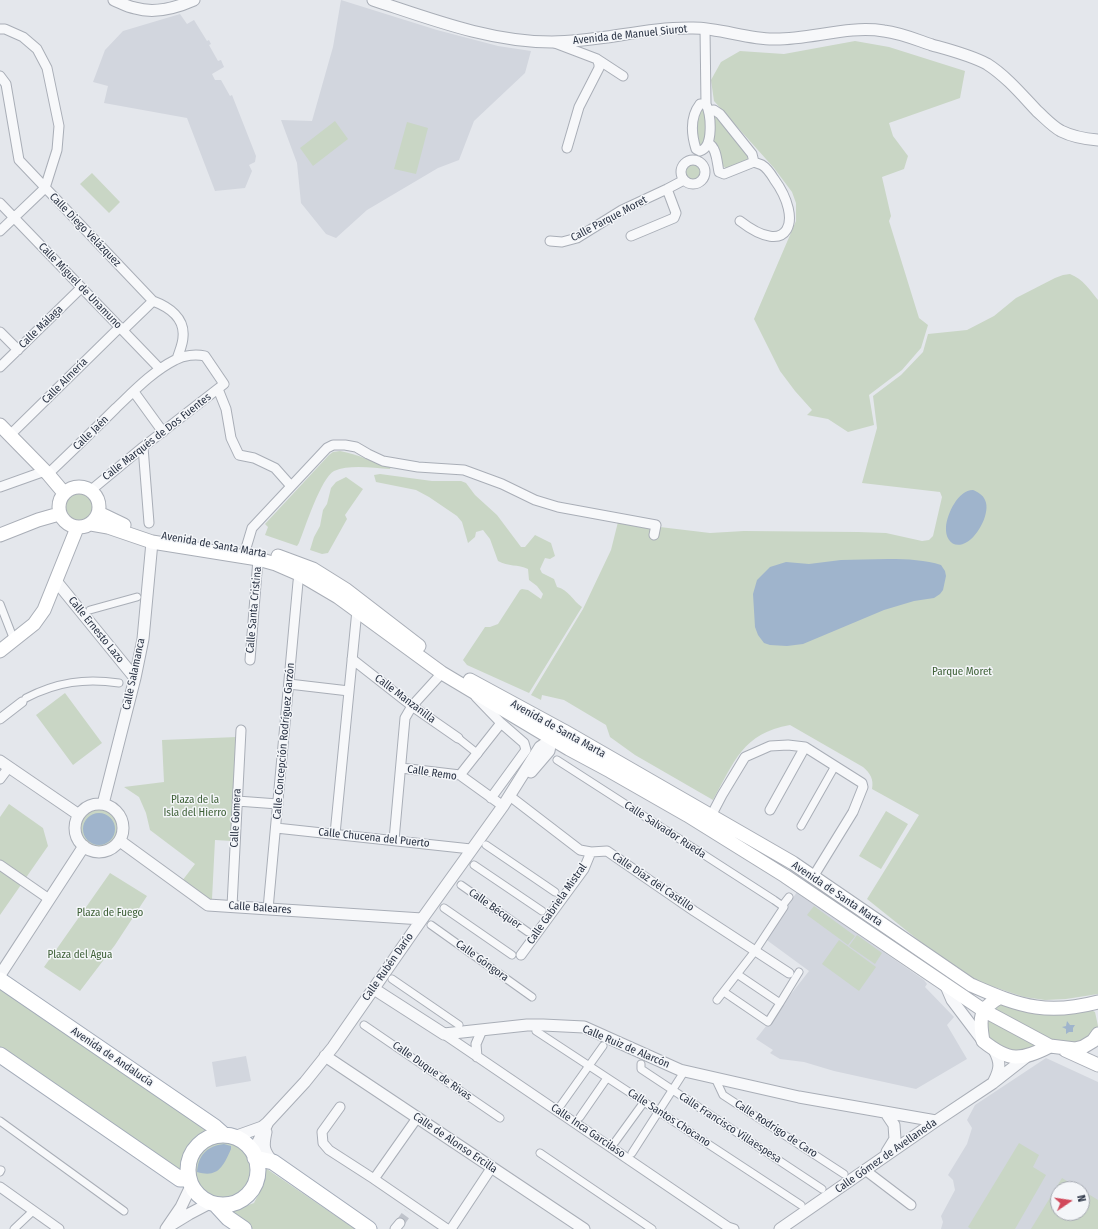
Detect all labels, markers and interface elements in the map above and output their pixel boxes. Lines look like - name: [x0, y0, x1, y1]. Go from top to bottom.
- street label: Avenida de Manuel Siurot: [572, 22, 688, 48]
- street label: Calle Diego Velázquez: [47, 190, 123, 270]
- street label: Calle Parque Moret: [569, 193, 649, 245]
- street label: Calle Miguel de Unamuno: [36, 240, 124, 332]
- street label: Calle Málaga: [16, 303, 66, 351]
- street label: Calle Almería: [39, 355, 91, 407]
- street label: Calle Marqués de Dos Fuentes: [100, 391, 214, 483]
- street label: Calle Jaén: [71, 413, 111, 453]
- street label: Avenida de Santa Marta: [160, 529, 268, 561]
- street label: Calle Santa Cristina: [244, 566, 264, 654]
- street label: Calle Ernesto Lazo: [65, 594, 127, 666]
- street label: Calle Salamanca: [120, 637, 148, 711]
- street label: Calle Concepción Rodríguez Garzón: [271, 662, 297, 820]
- park label: Parque Moret: [932, 665, 992, 679]
- street label: Calle Manzanilla: [372, 672, 438, 726]
- street label: Avenida de Santa Marta: [508, 697, 608, 761]
- street label: Calle Remo: [406, 763, 458, 783]
- street label: Calle Gomera: [228, 788, 244, 848]
- park label: Plaza de la Isla del Hierro: [163, 793, 227, 819]
- street label: Calle Salvador Rueda: [622, 799, 708, 861]
- street label: Calle Chucena del Puerto: [318, 826, 430, 850]
- street label: Calle Díaz del Castillo: [609, 850, 697, 914]
- street label: Avenida de Santa Marta: [789, 859, 885, 929]
- street label: Calle Gabriela Mistral: [524, 861, 590, 947]
- street label: Calle Bécquer: [466, 886, 524, 932]
- street label: Calle Baleares: [228, 899, 292, 917]
- park label: Plaza de Fuego: [77, 906, 143, 920]
- street label: Calle Rubén Darío: [360, 930, 416, 1004]
- street label: Calle Góngora: [453, 937, 511, 985]
- park label: Plaza del Agua: [48, 948, 112, 962]
- street label: Calle Ruiz de Alarcón: [580, 1023, 672, 1071]
- street label: Avenida de Andalucía: [68, 1024, 156, 1090]
- street label: Calle Duque de Rivas: [390, 1039, 474, 1103]
- street label: Calle Santos Chocano: [625, 1086, 713, 1150]
- street label: Calle Francisco Villaespesa: [676, 1090, 784, 1166]
- street label: Calle Rodrigo de Caro: [732, 1097, 820, 1161]
- street label: Calle Inca Garcilaso: [548, 1101, 628, 1161]
- street label: Calle de Alonso Ercilla: [410, 1110, 500, 1176]
- street label: Calle Gómez de Avellaneda: [833, 1116, 939, 1196]
- north arrow: [1050, 1181, 1090, 1221]
- text: N: [1074, 1194, 1088, 1203]

